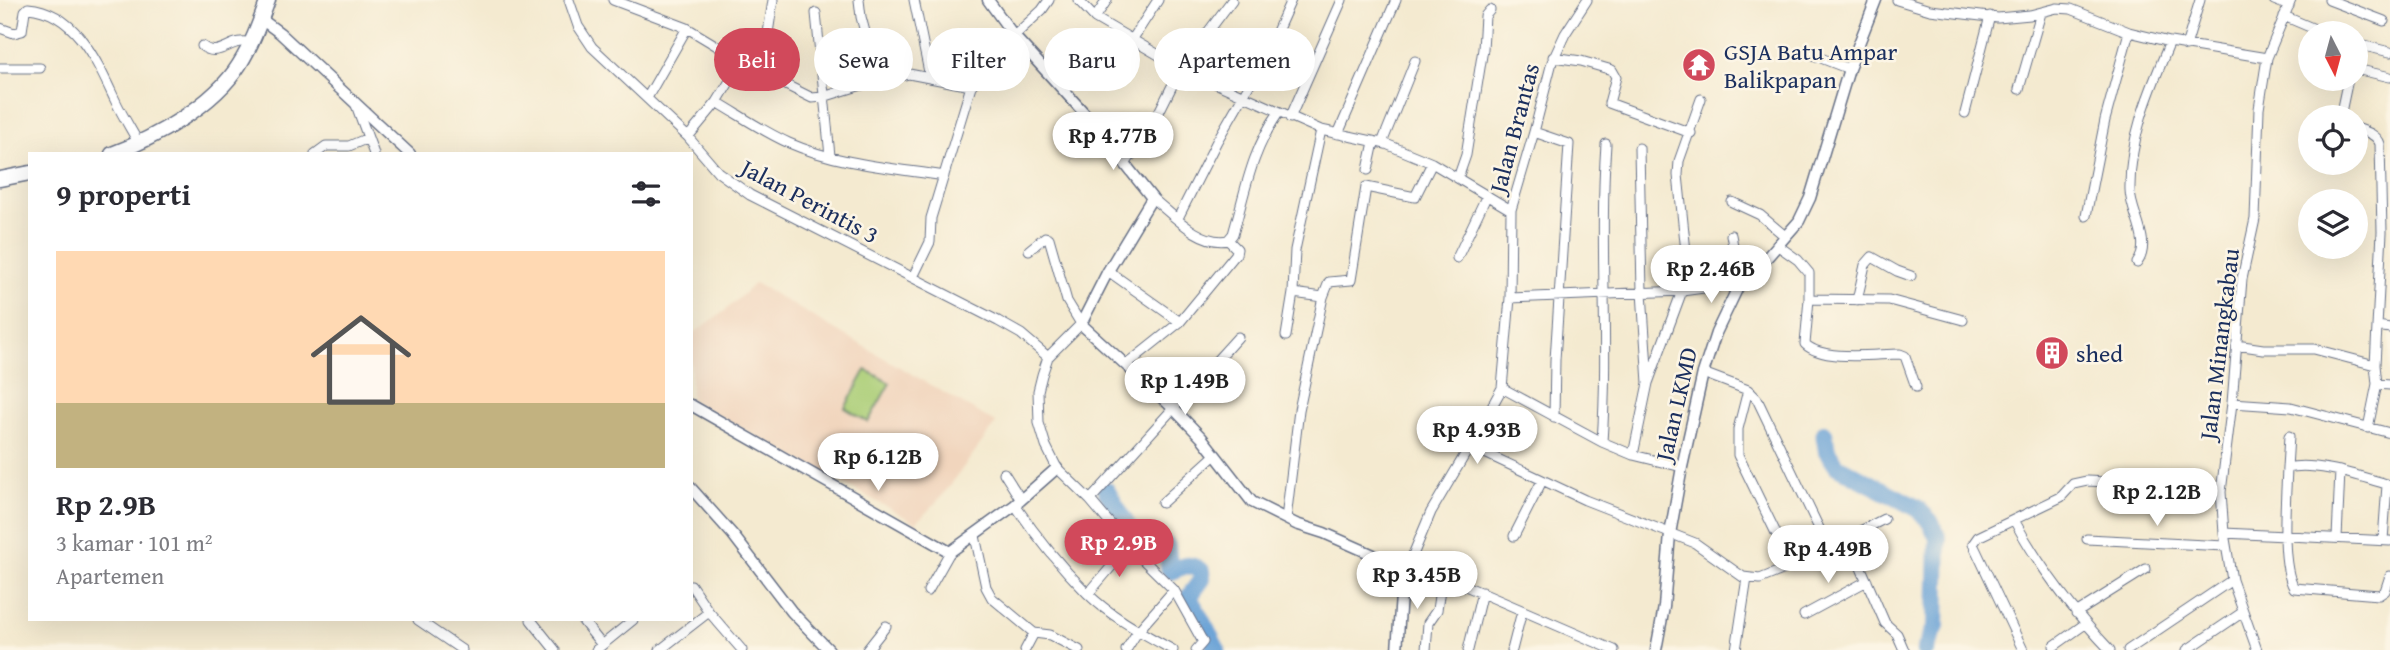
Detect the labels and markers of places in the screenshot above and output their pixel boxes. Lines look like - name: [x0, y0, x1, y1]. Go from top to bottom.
- place label: GSJA Batu Ampar Balikpapan: [1724, 34, 1897, 97]
- temple icon: GSJA Batu Ampar Balikpapan: [1680, 46, 1718, 84]
- pin: Rp 4.77B: [1041, 113, 1185, 172]
- pin: Rp 2.46B: [1639, 246, 1783, 305]
- building icon: shed: [2033, 334, 2071, 372]
- place label: shed: [2076, 336, 2123, 371]
- pin: Rp 1.49B: [1113, 358, 1257, 417]
- pin: Rp 4.93B: [1405, 406, 1549, 466]
- pin: Rp 6.12B: [806, 434, 950, 493]
- pin: Rp 2.12B: [2085, 468, 2229, 528]
- pin: Rp 2.9B: [1054, 520, 1184, 579]
- pin: Rp 4.49B: [1756, 526, 1900, 585]
- pin: Rp 3.45B: [1345, 552, 1489, 611]

